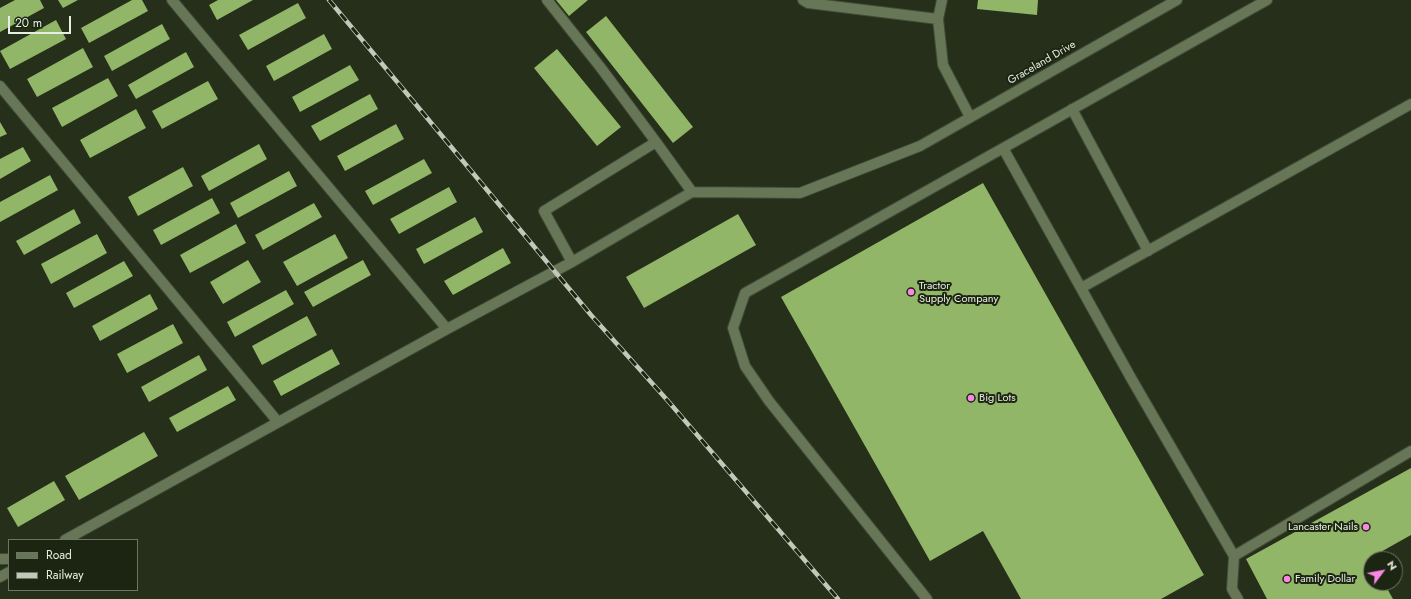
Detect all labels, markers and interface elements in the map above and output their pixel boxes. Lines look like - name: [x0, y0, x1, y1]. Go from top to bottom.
- scale bar: [10, 8, 73, 34]
- text: 20 m: [15, 14, 42, 32]
- street label: Graceland Drive: [1006, 38, 1078, 88]
- place label: Tractor Supply Company: [919, 279, 998, 305]
- marker: Tractor Supply Company: [906, 287, 916, 297]
- place label: Big Lots: [979, 391, 1016, 405]
- marker: Big Lots: [966, 393, 976, 403]
- place label: Lancaster Nails: [1288, 520, 1358, 534]
- marker: Lancaster Nails: [1361, 522, 1371, 532]
- legend: [8, 539, 138, 591]
- text: Road: [46, 546, 72, 564]
- north arrow: [1363, 551, 1403, 591]
- text: N: [1383, 557, 1401, 573]
- text: Railway: [46, 566, 84, 584]
- place label: Family Dollar: [1295, 572, 1355, 586]
- marker: Family Dollar: [1282, 574, 1292, 584]

